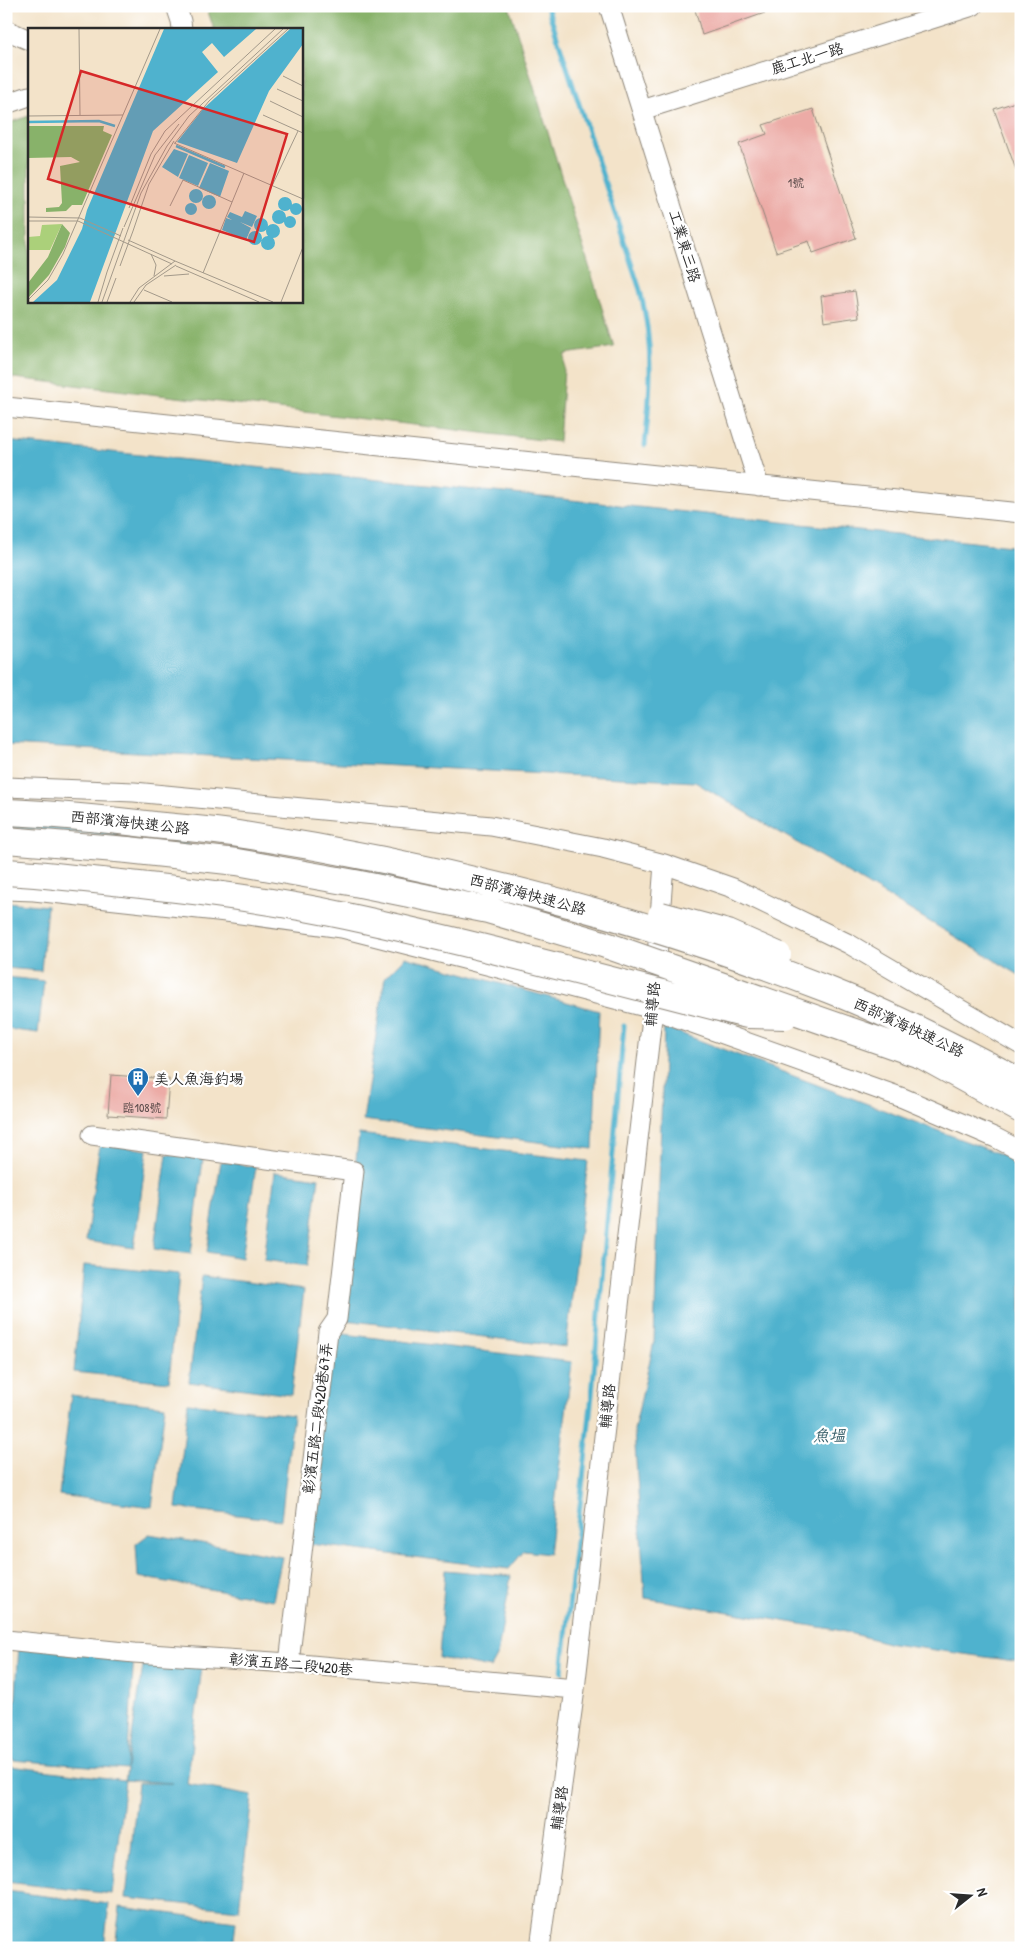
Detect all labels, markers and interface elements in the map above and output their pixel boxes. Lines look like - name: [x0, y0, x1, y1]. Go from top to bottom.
- inset map: [28, 28, 302, 302]
- street label: 鹿工北一路: [768, 37, 846, 79]
- house number: 1號: [788, 174, 804, 191]
- street label: 工業東三路: [664, 207, 706, 285]
- street label: 西部濱海快速公路: [69, 805, 191, 839]
- street label: 西部濱海快速公路: [467, 868, 589, 920]
- street label: 輔導路: [640, 981, 664, 1027]
- street label: 西部濱海快速公路: [850, 992, 968, 1062]
- building icon: 美人魚海釣場: [126, 1066, 150, 1097]
- place label: 美人魚海釣場: [154, 1068, 244, 1089]
- house number: 臨108號: [123, 1099, 161, 1116]
- street label: 彰濱五路二段420巷67弄: [297, 1341, 337, 1495]
- street label: 輔導路: [594, 1383, 620, 1429]
- water label: 魚塭: [813, 1424, 846, 1446]
- street label: 彰濱五路二段420巷: [228, 1648, 354, 1680]
- street label: 輔導路: [545, 1784, 573, 1832]
- north arrow: [944, 1872, 994, 1922]
- text: N: [973, 1886, 993, 1899]

